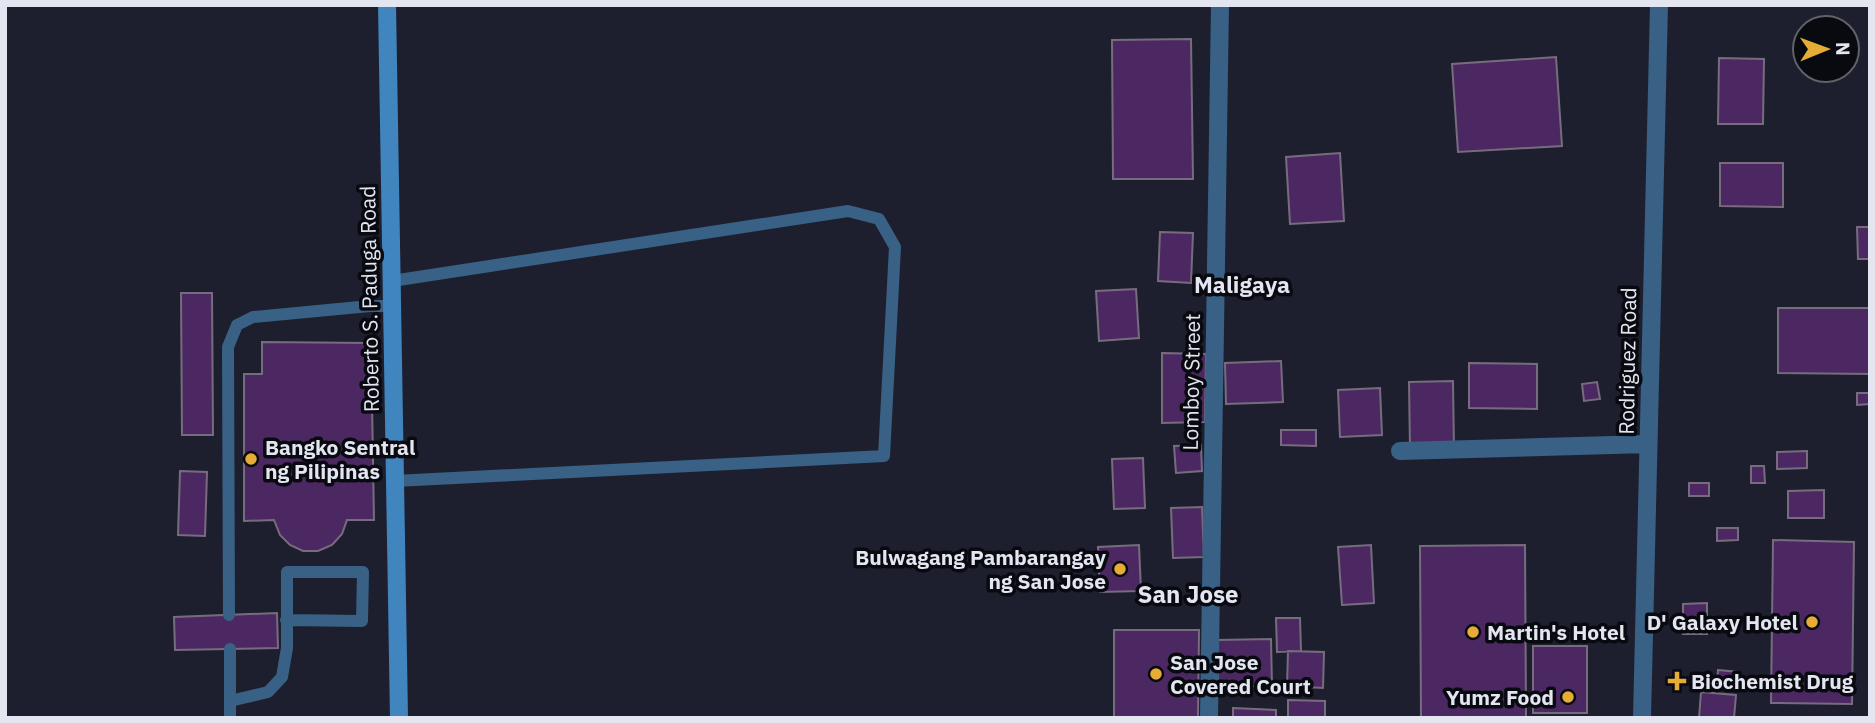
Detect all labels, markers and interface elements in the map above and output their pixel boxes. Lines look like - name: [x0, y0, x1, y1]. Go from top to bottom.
- north arrow: [1791, 14, 1861, 84]
- text: N: [1831, 42, 1855, 56]
- street label: Roberto S. Paduga Road: [353, 185, 385, 413]
- district label: Maligaya: [1194, 269, 1290, 299]
- street label: Rodriguez Road: [1612, 287, 1642, 435]
- street label: Lomboy Street: [1176, 313, 1206, 451]
- place label: Bangko Sentral ng Pilipinas: [265, 433, 415, 485]
- marker: Bangko Sentral ng Pilipinas: [243, 451, 259, 467]
- place label: Bulwagang Pambarangay ng San Jose: [855, 543, 1107, 595]
- marker: Bulwagang Pambarangay ng San Jose: [1112, 561, 1128, 577]
- district label: San Jose: [1137, 578, 1239, 610]
- place label: D' Galaxy Hotel: [1647, 608, 1798, 636]
- marker: D' Galaxy Hotel: [1804, 614, 1820, 630]
- place label: Martin's Hotel: [1487, 618, 1625, 646]
- marker: Martin's Hotel: [1465, 624, 1481, 640]
- place label: San Jose Covered Court: [1170, 648, 1311, 700]
- marker: San Jose Covered Court: [1148, 666, 1164, 682]
- place label: Biochemist Drug: [1691, 667, 1854, 695]
- marker: Biochemist Drug: [1669, 673, 1685, 689]
- place label: Yumz Food: [1446, 683, 1554, 711]
- marker: Yumz Food: [1560, 689, 1576, 705]

